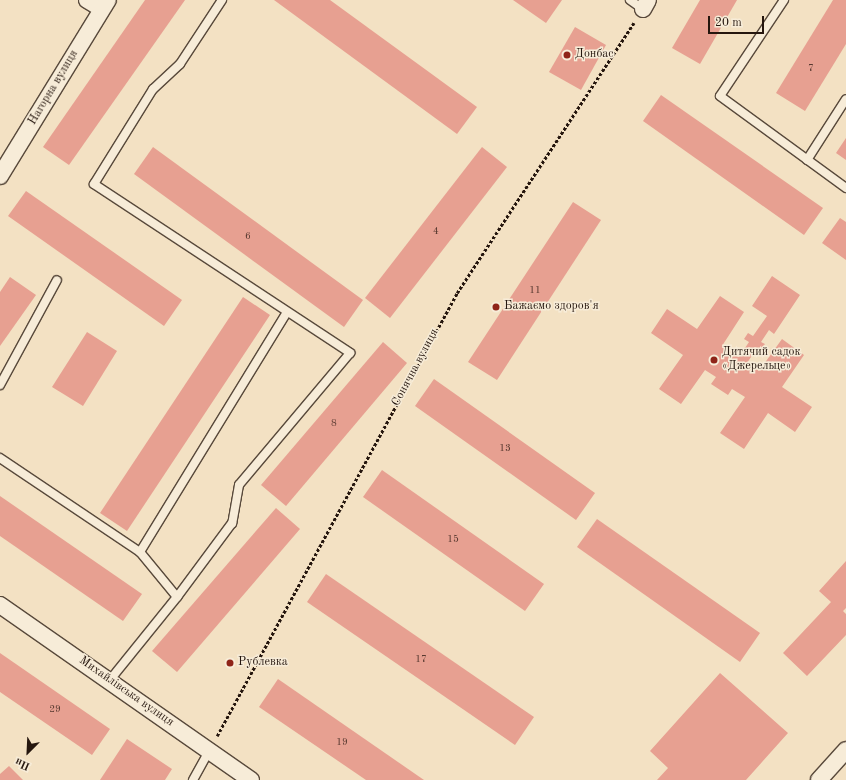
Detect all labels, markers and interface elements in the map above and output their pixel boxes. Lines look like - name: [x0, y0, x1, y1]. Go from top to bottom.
- scale bar: [710, 8, 766, 34]
- text: 20 m: [715, 17, 742, 29]
- street label: Нагорна вулиця: [26, 48, 82, 128]
- place label: Донбас: [575, 48, 614, 62]
- marker: Донбас: [562, 50, 572, 60]
- house number: 7: [808, 63, 814, 75]
- house number: 4: [433, 226, 439, 238]
- house number: 6: [245, 231, 251, 243]
- house number: 11: [529, 285, 541, 297]
- place label: Бажаємо здоров'я: [504, 300, 599, 314]
- marker: Бажаємо здоров'я: [491, 302, 501, 312]
- street label: Сонячна вулиця: [390, 327, 442, 409]
- place label: Дитячий садок «Джерельце»: [722, 346, 801, 374]
- marker: Дитячий садок «Джерельце»: [709, 355, 719, 365]
- house number: 8: [331, 418, 337, 430]
- house number: 13: [499, 443, 511, 455]
- house number: 15: [447, 534, 459, 546]
- street label: Михайлівська вулиця: [76, 654, 176, 730]
- house number: 17: [415, 654, 427, 666]
- place label: Рублевка: [238, 656, 288, 670]
- marker: Рублевка: [225, 658, 235, 668]
- house number: 29: [49, 704, 61, 716]
- north arrow: [8, 732, 48, 772]
- house number: 19: [336, 737, 348, 749]
- text: Пн: [14, 755, 32, 772]

